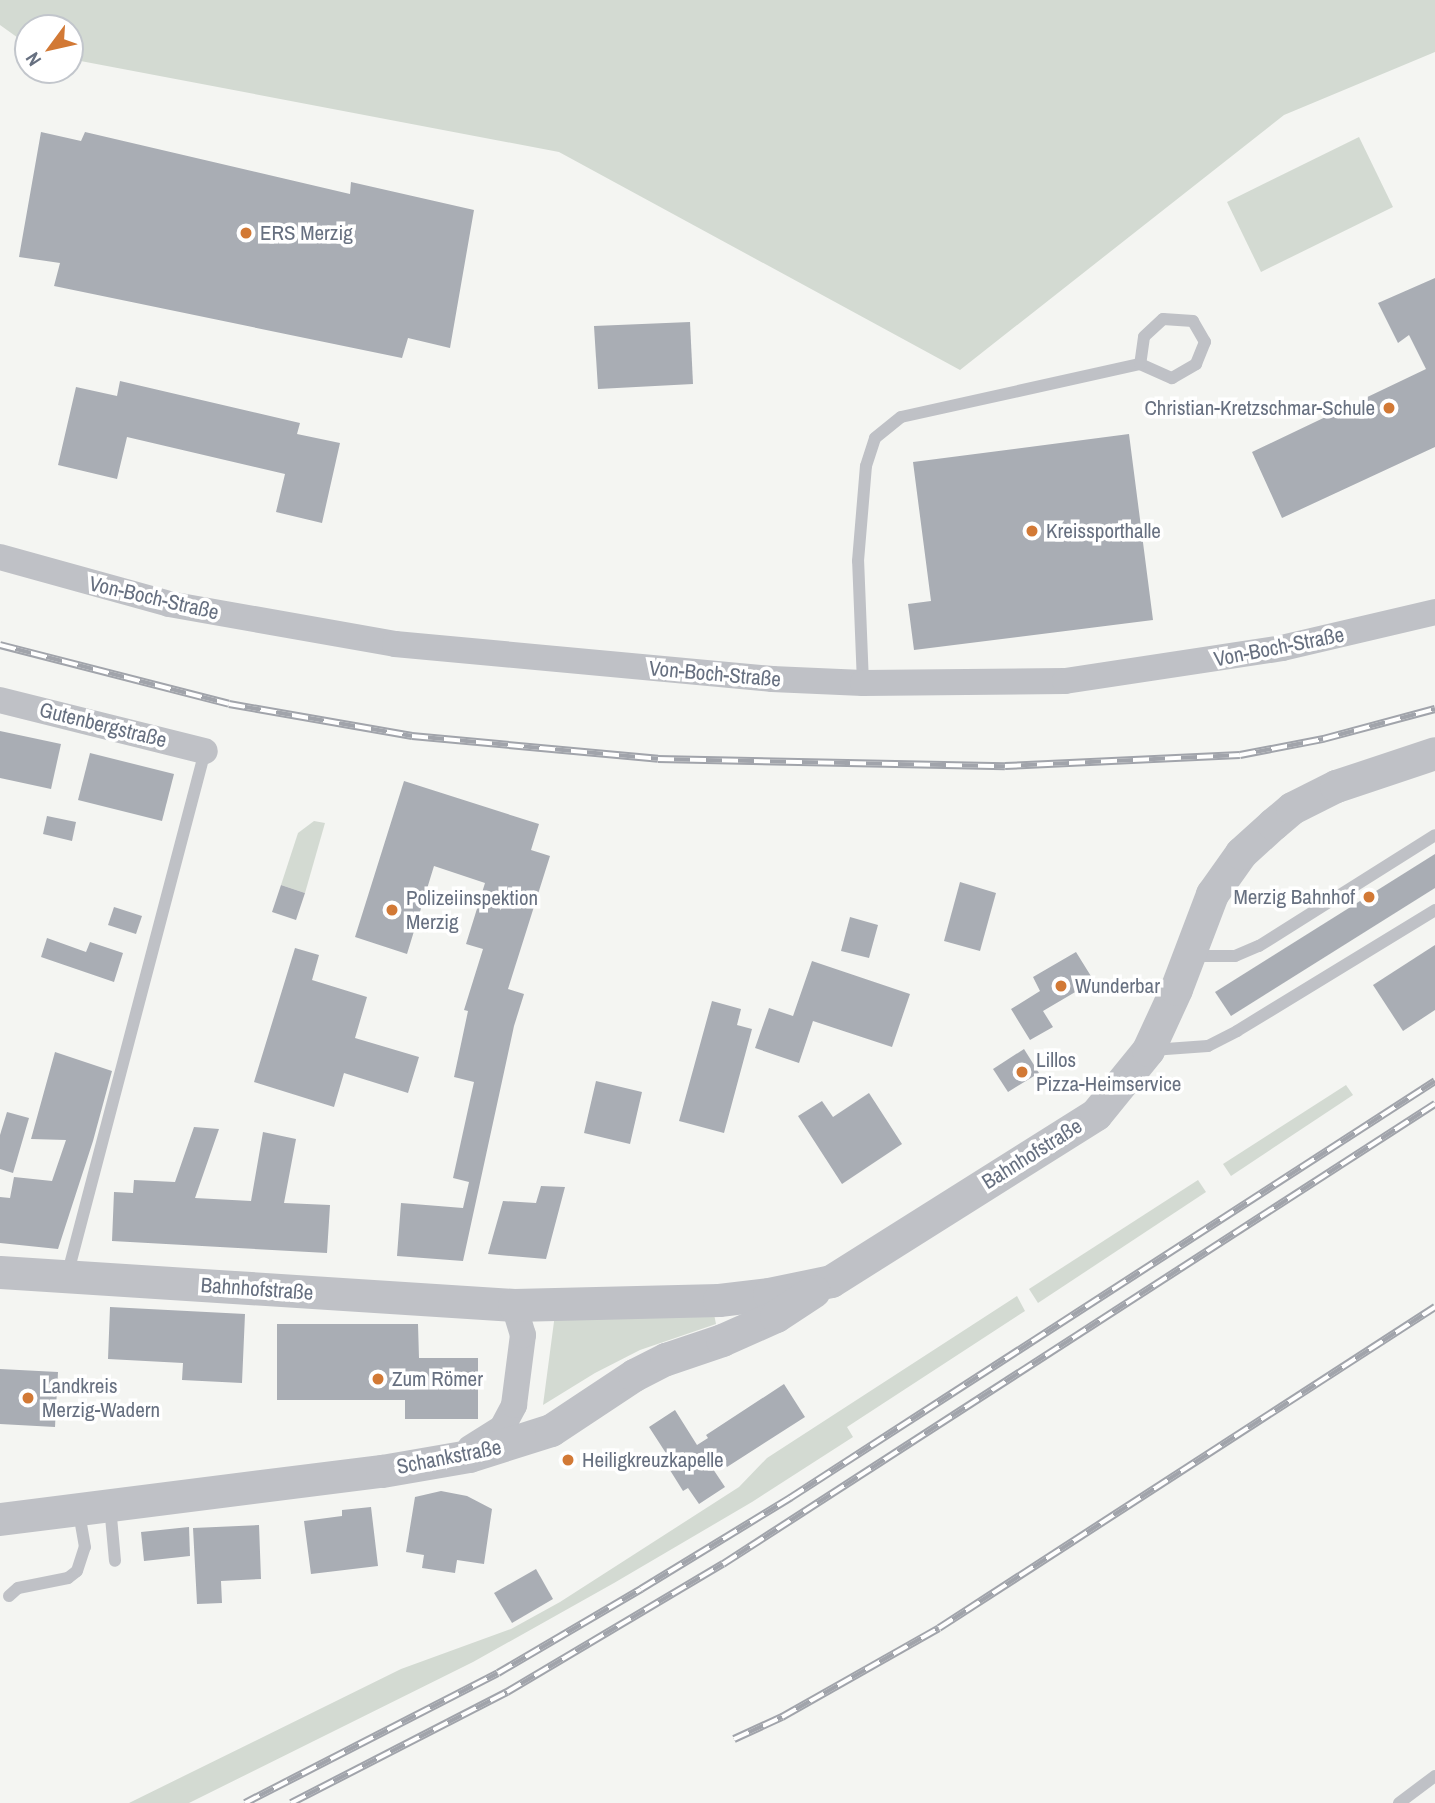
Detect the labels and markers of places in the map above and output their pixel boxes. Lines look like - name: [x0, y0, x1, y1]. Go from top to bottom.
- place label: ERS Merzig: [260, 220, 353, 246]
- marker: ERS Merzig: [238, 225, 254, 241]
- place label: Christian-Kretzschmar-Schule: [1144, 395, 1375, 421]
- marker: Christian-Kretzschmar-Schule: [1381, 400, 1397, 416]
- place label: Kreissporthalle: [1046, 518, 1161, 544]
- marker: Kreissporthalle: [1024, 523, 1040, 539]
- place label: Merzig Bahnhof: [1233, 884, 1355, 910]
- place label: Polizeiinspektion Merzig: [406, 885, 538, 935]
- marker: Merzig Bahnhof: [1361, 889, 1377, 905]
- marker: Polizeiinspektion Merzig: [384, 902, 400, 918]
- place label: Wunderbar: [1075, 973, 1160, 999]
- marker: Wunderbar: [1053, 978, 1069, 994]
- place label: Lillos Pizza-Heimservice: [1036, 1047, 1181, 1097]
- marker: Lillos Pizza-Heimservice: [1014, 1064, 1030, 1080]
- place label: Zum Römer: [392, 1366, 483, 1392]
- marker: Zum Römer: [370, 1371, 386, 1387]
- place label: Landkreis Merzig-Wadern: [42, 1373, 160, 1423]
- marker: Landkreis Merzig-Wadern: [20, 1390, 36, 1406]
- place label: Heiligkreuzkapelle: [582, 1447, 724, 1473]
- marker: Heiligkreuzkapelle: [560, 1452, 576, 1468]

